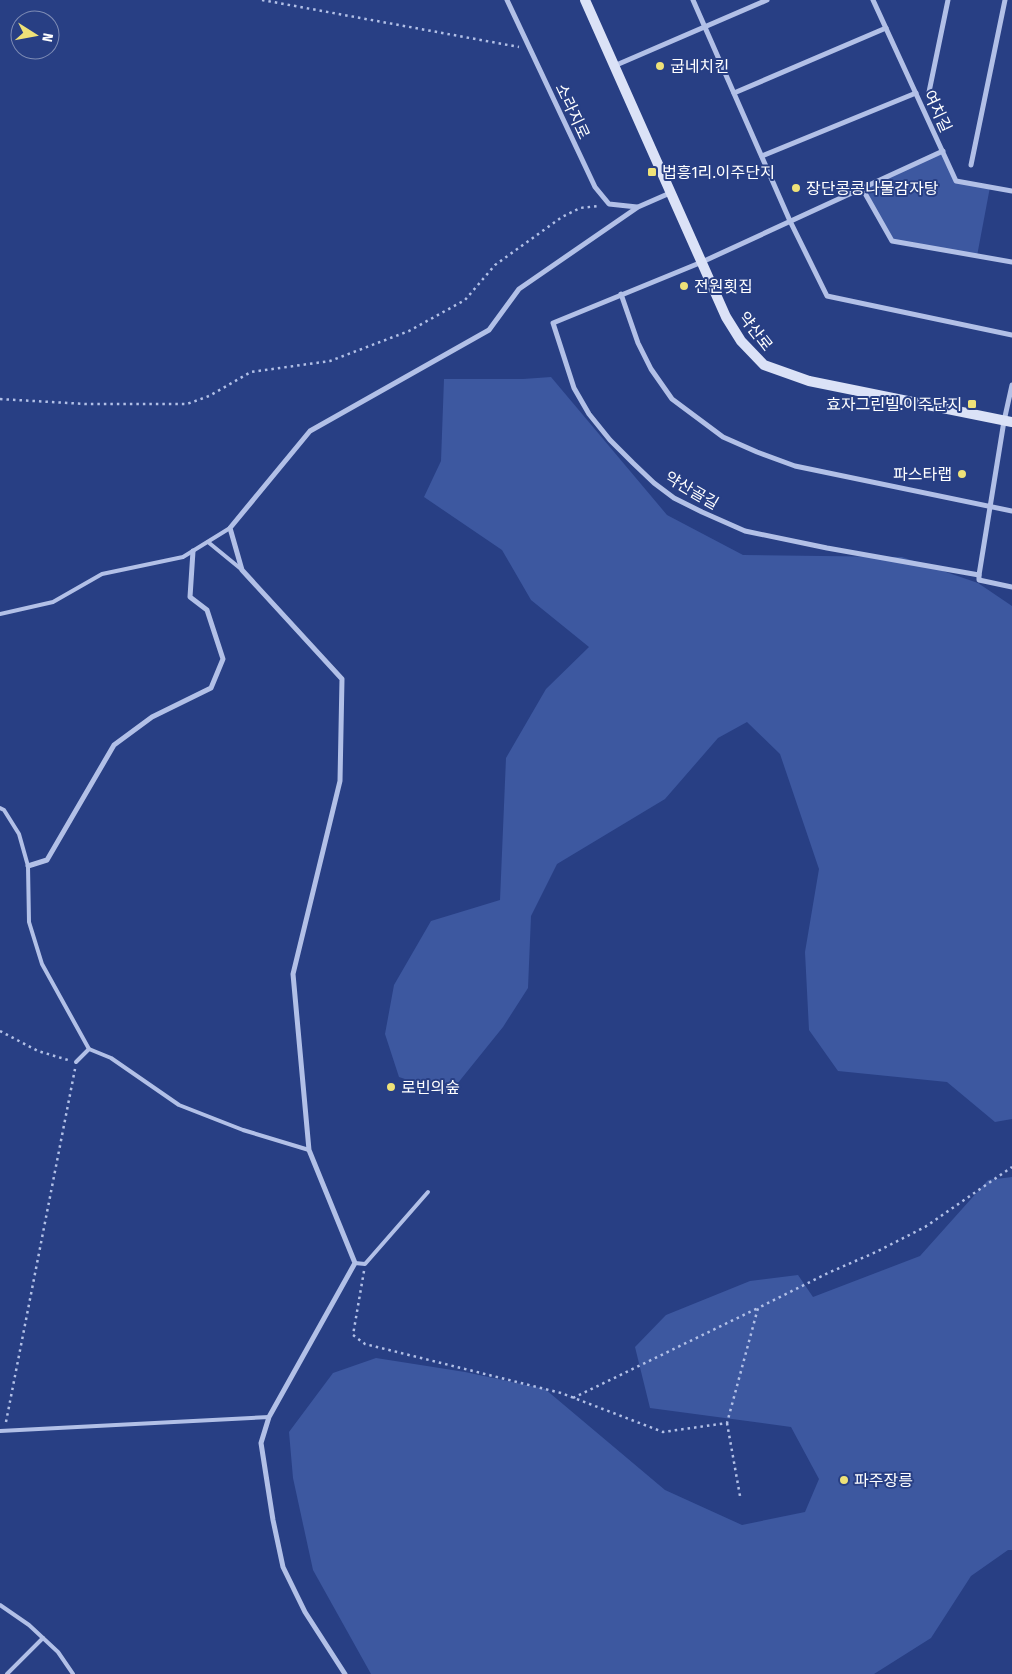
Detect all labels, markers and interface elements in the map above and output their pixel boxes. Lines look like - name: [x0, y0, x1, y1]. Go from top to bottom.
- north arrow: [10, 10, 60, 60]
- text: N: [38, 32, 56, 43]
- place label: 굽네치킨: [670, 57, 729, 76]
- marker: 굽네치킨: [654, 60, 666, 72]
- street label: 소라지로: [551, 81, 594, 142]
- street label: 여치길: [920, 87, 955, 135]
- place label: 법흥1리.이주단지: [662, 163, 775, 182]
- marker: 법흥1리.이주단지: [646, 166, 658, 178]
- place label: 장단콩콩나물감자탕: [806, 179, 939, 198]
- marker: 장단콩콩나물감자탕: [790, 182, 802, 194]
- place label: 전원횟집: [694, 277, 753, 296]
- marker: 전원횟집: [678, 280, 690, 292]
- street label: 약산로: [735, 308, 777, 355]
- place label: 효자그린빌.이주단지: [826, 395, 962, 414]
- marker: 효자그린빌.이주단지: [966, 398, 978, 410]
- place label: 파스타랩: [893, 465, 952, 484]
- street label: 약산골길: [661, 467, 722, 513]
- marker: 파스타랩: [956, 468, 968, 480]
- place label: 로빈의숲: [401, 1078, 460, 1097]
- marker: 로빈의숲: [385, 1081, 397, 1093]
- place label: 파주장릉: [854, 1471, 913, 1490]
- marker: 파주장릉: [838, 1474, 850, 1486]

